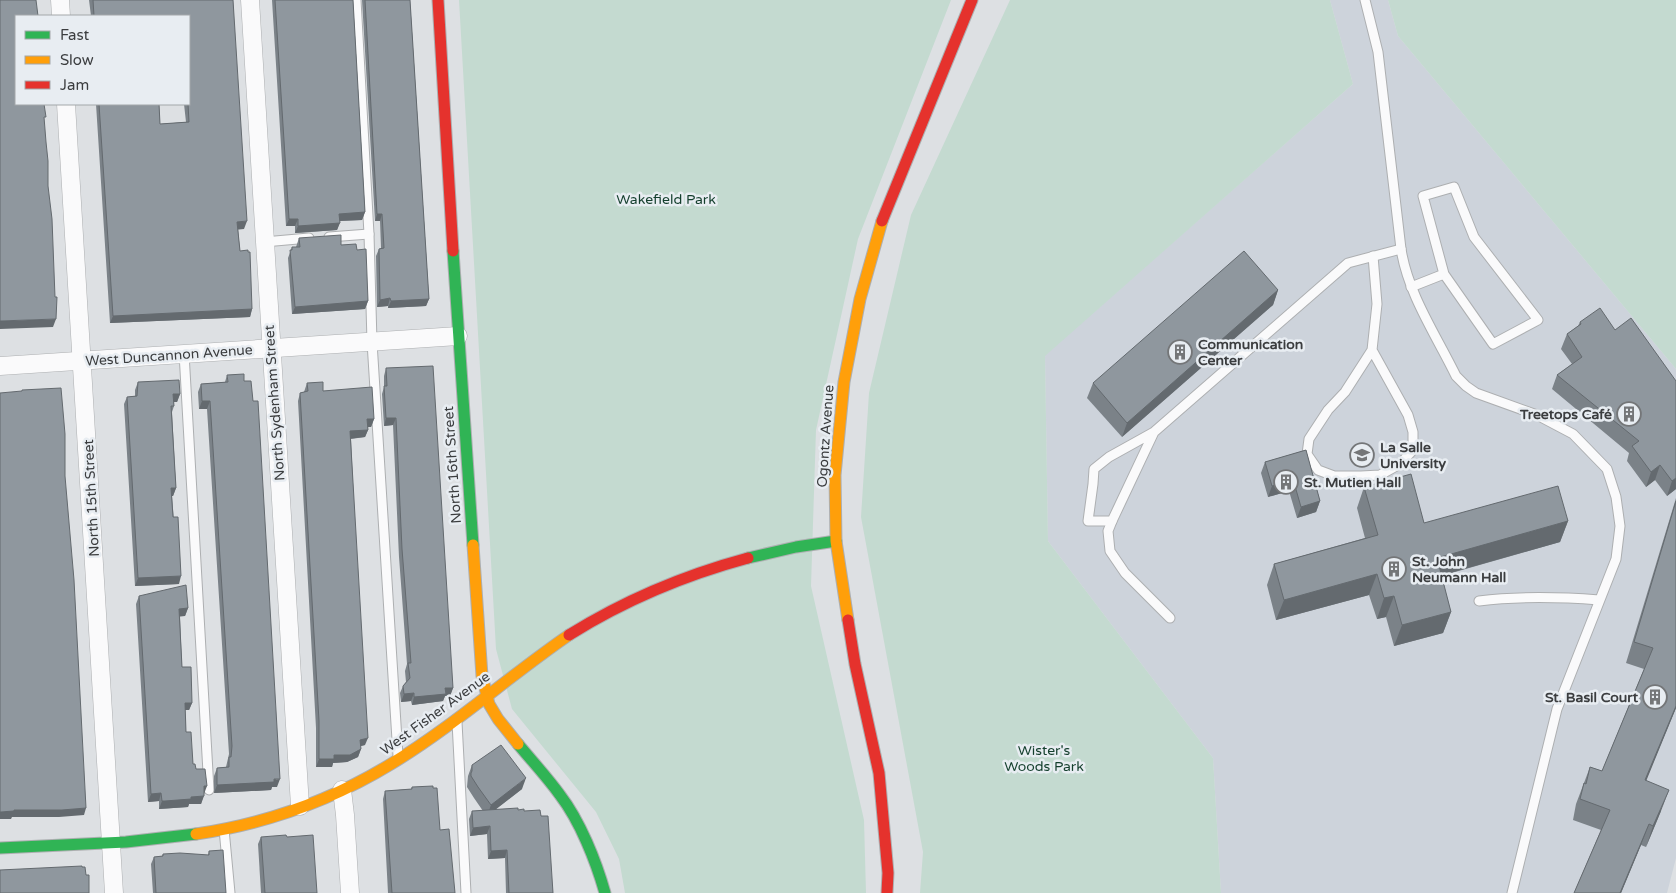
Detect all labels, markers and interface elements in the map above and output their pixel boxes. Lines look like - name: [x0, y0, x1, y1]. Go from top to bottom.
- legend: [15, 15, 190, 105]
- text: Fast: [60, 26, 90, 44]
- text: Slow: [60, 51, 94, 69]
- text: Jam: [60, 76, 89, 94]
- park label: Wakefield Park: [616, 191, 716, 208]
- street label: North Sydenham Street: [261, 324, 288, 481]
- place label: Communication Center: [1198, 336, 1303, 369]
- building icon: Communication Center: [1167, 339, 1193, 365]
- street label: West Duncannon Avenue: [85, 341, 253, 370]
- street label: Ogontz Avenue: [813, 384, 838, 488]
- building icon: Treetops Café: [1616, 401, 1642, 427]
- street label: North 16th Street: [440, 405, 465, 524]
- place label: Treetops Café: [1519, 406, 1612, 423]
- street label: North 15th Street: [80, 438, 103, 557]
- place label: La Salle University: [1380, 439, 1446, 472]
- school or university icon: La Salle University: [1349, 442, 1375, 468]
- building icon: St. Mutien Hall: [1273, 469, 1299, 495]
- place label: St. Mutien Hall: [1304, 474, 1401, 491]
- place label: St. John Neumann Hall: [1412, 553, 1506, 586]
- building icon: St. John Neumann Hall: [1381, 556, 1407, 582]
- street label: West Fisher Avenue: [377, 668, 493, 759]
- building icon: St. Basil Court: [1642, 684, 1668, 710]
- place label: St. Basil Court: [1545, 689, 1639, 706]
- park label: Wister's Woods Park: [1004, 742, 1084, 775]

